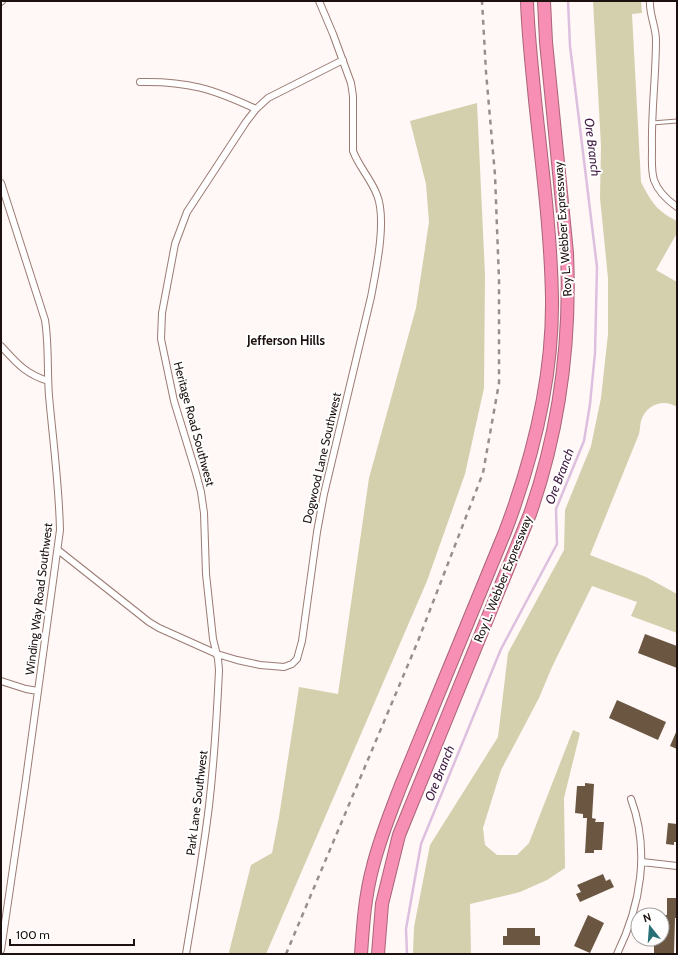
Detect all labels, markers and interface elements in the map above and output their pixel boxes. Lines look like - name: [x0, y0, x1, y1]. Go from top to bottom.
- water label: Ore Branch: [581, 117, 605, 177]
- street label: Roy L. Webber Expressway: [550, 161, 575, 297]
- district label: Jefferson Hills: [246, 332, 325, 348]
- street label: Heritage Road Southwest: [171, 360, 218, 488]
- street label: Dogwood Lane Southwest: [299, 391, 344, 525]
- water label: Ore Branch: [541, 446, 577, 506]
- street label: Roy L. Webber Expressway: [470, 513, 535, 644]
- street label: Winding Way Road Southwest: [22, 522, 55, 676]
- water label: Ore Branch: [421, 743, 457, 803]
- street label: Park Lane Southwest: [183, 750, 210, 856]
- north arrow: [630, 907, 670, 947]
- text: N: [641, 910, 653, 925]
- scale bar: [10, 921, 134, 947]
- text: 100 m: [16, 927, 50, 942]

